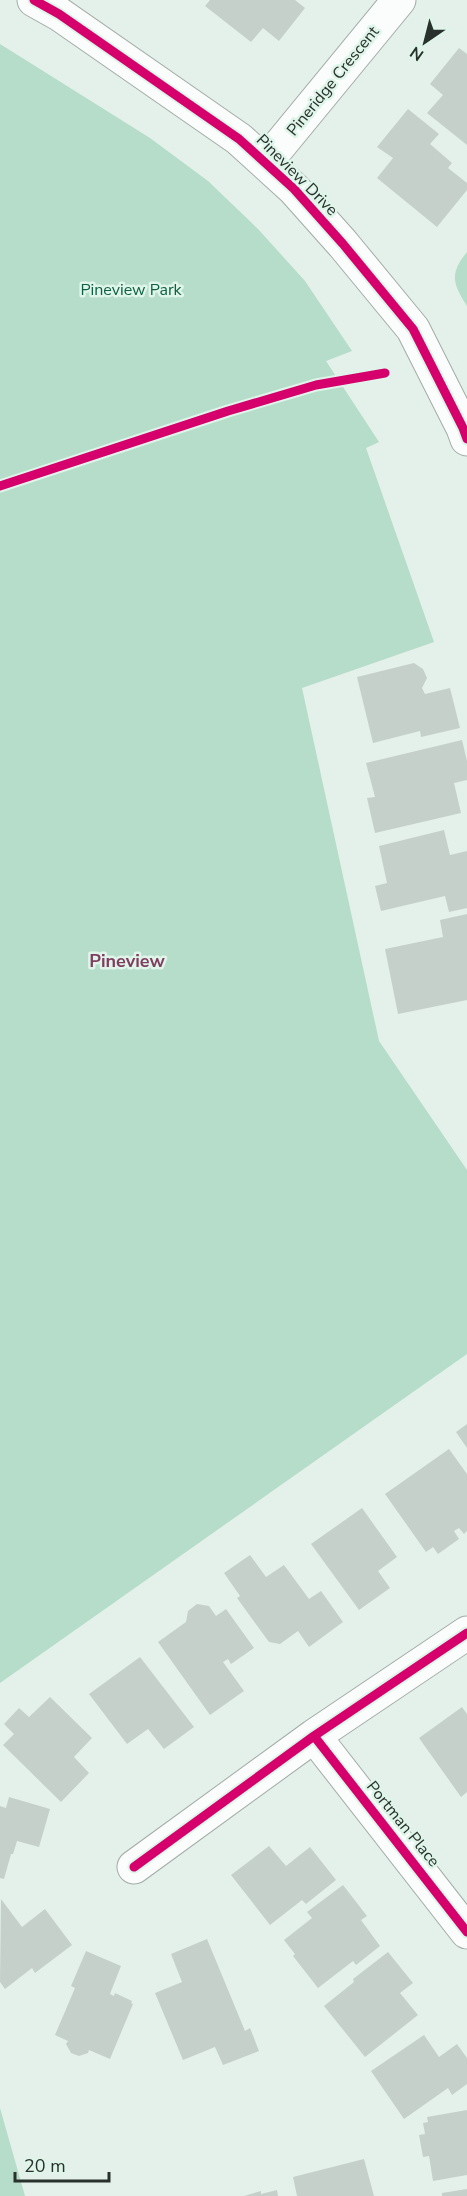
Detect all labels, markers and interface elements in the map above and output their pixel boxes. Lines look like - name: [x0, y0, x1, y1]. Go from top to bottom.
- north arrow: [395, 12, 455, 72]
- street label: Pineridge Crescent: [282, 21, 384, 140]
- text: N: [406, 41, 428, 66]
- street label: Pineview Drive: [251, 129, 343, 221]
- park label: Pineview Park: [80, 279, 183, 301]
- district label: Pineview: [89, 949, 165, 973]
- street label: Portman Place: [361, 1776, 445, 1872]
- scale bar: [15, 2145, 110, 2183]
- text: 20 m: [24, 2154, 66, 2178]

